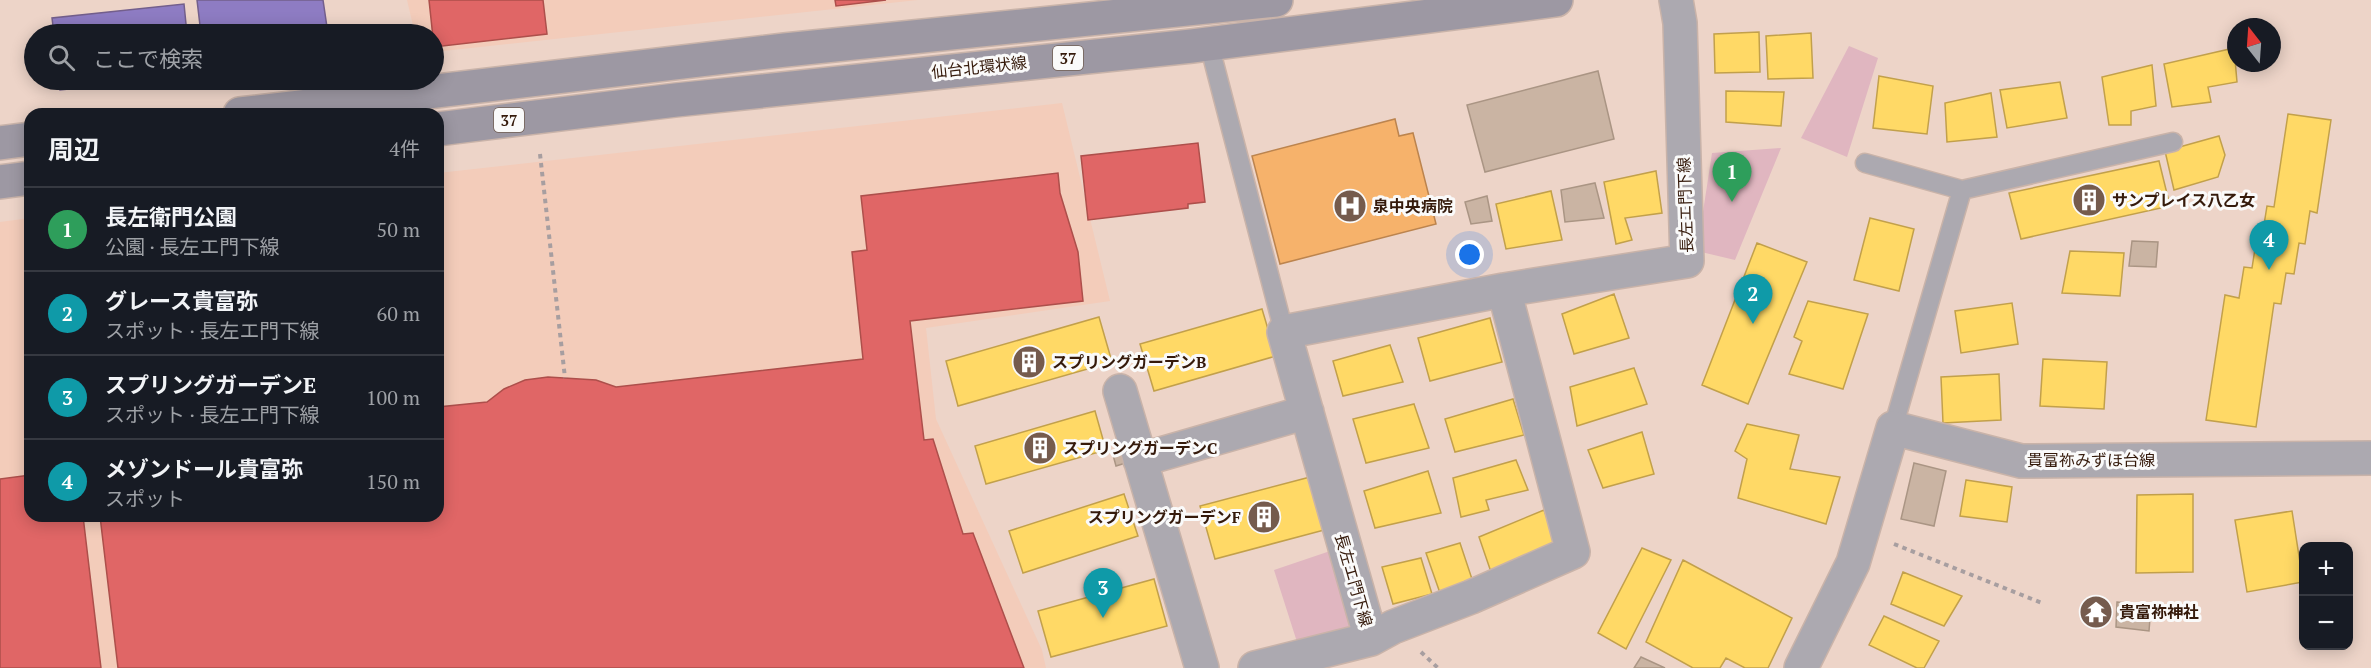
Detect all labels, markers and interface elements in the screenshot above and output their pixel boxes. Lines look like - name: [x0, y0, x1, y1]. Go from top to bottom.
- north arrow: [2227, 18, 2281, 72]
- search box: [24, 24, 444, 90]
- icon: search: [45, 41, 78, 74]
- text: ここで検索: [93, 44, 203, 73]
- road number: 37: [1053, 46, 1083, 70]
- street label: 仙台北環状線: [930, 51, 1028, 83]
- road number: 37: [494, 108, 524, 132]
- text: 周辺: [48, 132, 100, 166]
- text: 4件: [389, 135, 420, 162]
- pin: 1: [1712, 152, 1752, 202]
- street label: 長左エ門下線: [1672, 157, 1698, 253]
- building icon: サンプレイス八乙女: [2071, 182, 2107, 218]
- hospital icon: 泉中央病院: [1332, 188, 1368, 224]
- place label: サンプレイス八乙女: [2112, 189, 2255, 211]
- place label: 泉中央病院: [1373, 195, 1453, 217]
- text: 長左衛門公園: [105, 202, 237, 231]
- text: 1: [62, 216, 73, 243]
- text: 50 m: [377, 216, 420, 243]
- pin: 4: [2250, 220, 2288, 270]
- text: 公園 · 長左エ門下線: [105, 233, 280, 260]
- your location: [1455, 240, 1484, 269]
- pin: 2: [1734, 274, 1772, 324]
- text: グレース貴富弥: [105, 286, 258, 315]
- text: 2: [62, 300, 73, 327]
- text: 60 m: [377, 300, 420, 327]
- text: スポット · 長左エ門下線: [105, 317, 320, 344]
- building icon: スプリングガーデンB: [1011, 344, 1047, 380]
- place label: スプリングガーデンB: [1052, 351, 1206, 373]
- text: スプリングガーデンE: [105, 370, 316, 399]
- text: 3: [62, 384, 73, 411]
- text: 100 m: [366, 384, 420, 411]
- text: スポット · 長左エ門下線: [105, 401, 320, 428]
- building icon: スプリングガーデンC: [1022, 430, 1058, 466]
- place label: スプリングガーデンC: [1063, 437, 1217, 459]
- street label: 貴富祢みずほ台線: [2027, 449, 2155, 471]
- text: メゾンドール貴富弥: [105, 454, 303, 483]
- text: 4: [62, 468, 73, 495]
- text: 150 m: [366, 468, 420, 495]
- text: スポット: [105, 485, 185, 512]
- building icon: スプリングガーデンF: [1246, 499, 1282, 535]
- place label: スプリングガーデンF: [1088, 506, 1241, 528]
- street label: 長左エ門下線: [1330, 531, 1378, 629]
- map controls: [2299, 542, 2353, 650]
- button: +: [2299, 542, 2353, 596]
- pin: 3: [1084, 568, 1122, 618]
- temple icon: 貴富祢神社: [2078, 594, 2114, 630]
- button: −: [2299, 596, 2353, 650]
- place label: 貴富祢神社: [2119, 601, 2199, 623]

